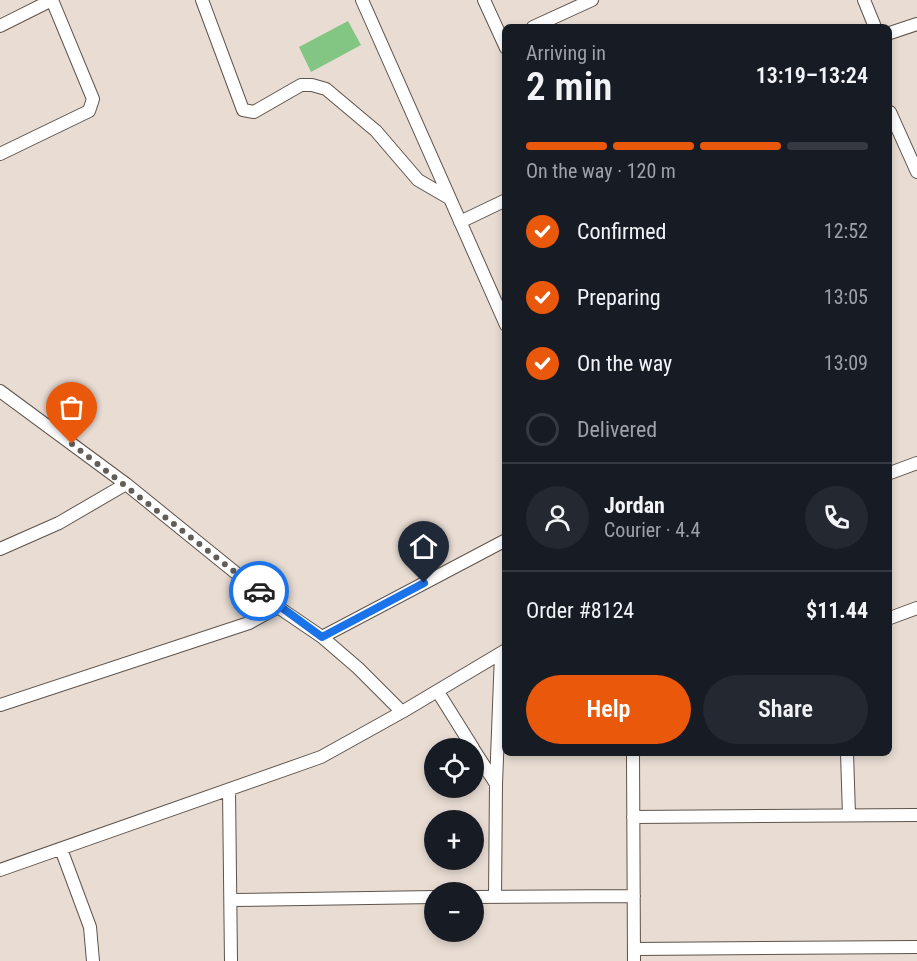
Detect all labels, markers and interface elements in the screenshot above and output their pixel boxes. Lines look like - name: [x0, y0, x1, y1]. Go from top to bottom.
- text: Arriving in: [526, 41, 606, 65]
- text: 13:19–13:24: [756, 63, 868, 88]
- text: 2 min: [526, 64, 612, 110]
- text: On the way · 120 m: [526, 159, 676, 183]
- icon: check: [526, 215, 559, 248]
- text: Confirmed: [577, 219, 666, 244]
- text: 12:52: [824, 219, 868, 243]
- icon: check: [526, 281, 559, 314]
- text: Preparing: [577, 285, 661, 310]
- text: 13:05: [824, 285, 868, 309]
- icon: check: [526, 347, 559, 380]
- text: On the way: [577, 351, 672, 376]
- text: 13:09: [824, 351, 868, 375]
- pin: [46, 382, 97, 444]
- icon: bag: [55, 391, 88, 424]
- text: Delivered: [577, 417, 657, 442]
- button: person: [526, 486, 589, 549]
- button: phone: [805, 486, 868, 549]
- text: Jordan: [604, 493, 665, 518]
- text: Courier · 4.4: [604, 518, 700, 542]
- pin: [398, 521, 449, 583]
- icon: home: [407, 530, 440, 563]
- courier: [229, 561, 289, 621]
- icon: car: [243, 575, 276, 608]
- text: Order #8124: [526, 598, 634, 623]
- text: $11.44: [806, 598, 868, 623]
- button: Help: [526, 675, 691, 744]
- button: Share: [703, 675, 868, 744]
- map controls: [424, 738, 484, 942]
- button: locate: [424, 738, 484, 798]
- button: +: [424, 810, 484, 870]
- button: −: [424, 882, 484, 942]

